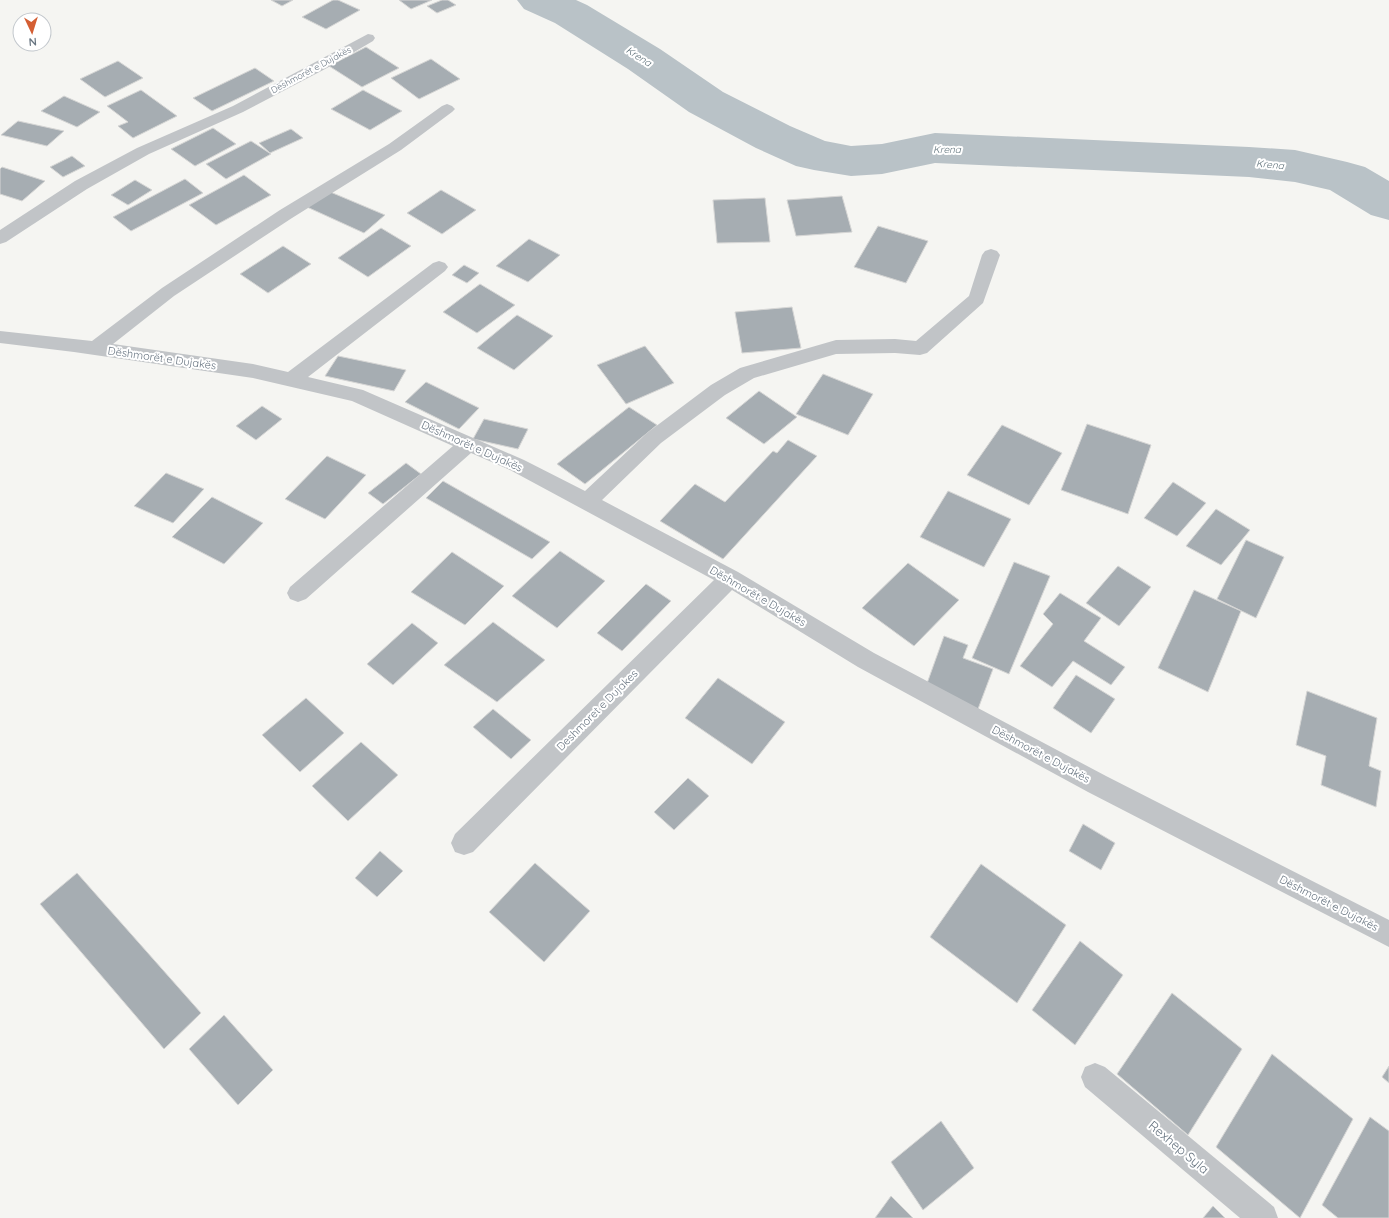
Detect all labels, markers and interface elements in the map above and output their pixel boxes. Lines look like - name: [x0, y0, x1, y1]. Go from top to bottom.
- north arrow: [12, 12, 52, 52]
- text: N: [28, 35, 37, 49]
- water label: Krena: [624, 43, 655, 70]
- street label: Dëshmorët e Dujakës: [269, 44, 353, 95]
- water label: Krena: [933, 143, 962, 156]
- water label: Krena: [1256, 157, 1285, 172]
- street label: Dëshmorët e Dujakës: [107, 343, 217, 373]
- street label: Dëshmorët e Dujakës: [419, 417, 525, 475]
- street label: Dëshmorët e Dujakës: [707, 563, 809, 629]
- street label: Deshmoret e Dujakes: [553, 666, 641, 754]
- street label: Dëshmorët e Dujakës: [989, 722, 1093, 786]
- street label: Dëshmorët e Dujakës: [1277, 872, 1381, 934]
- street label: Rexhep Syla: [1146, 1117, 1212, 1177]

